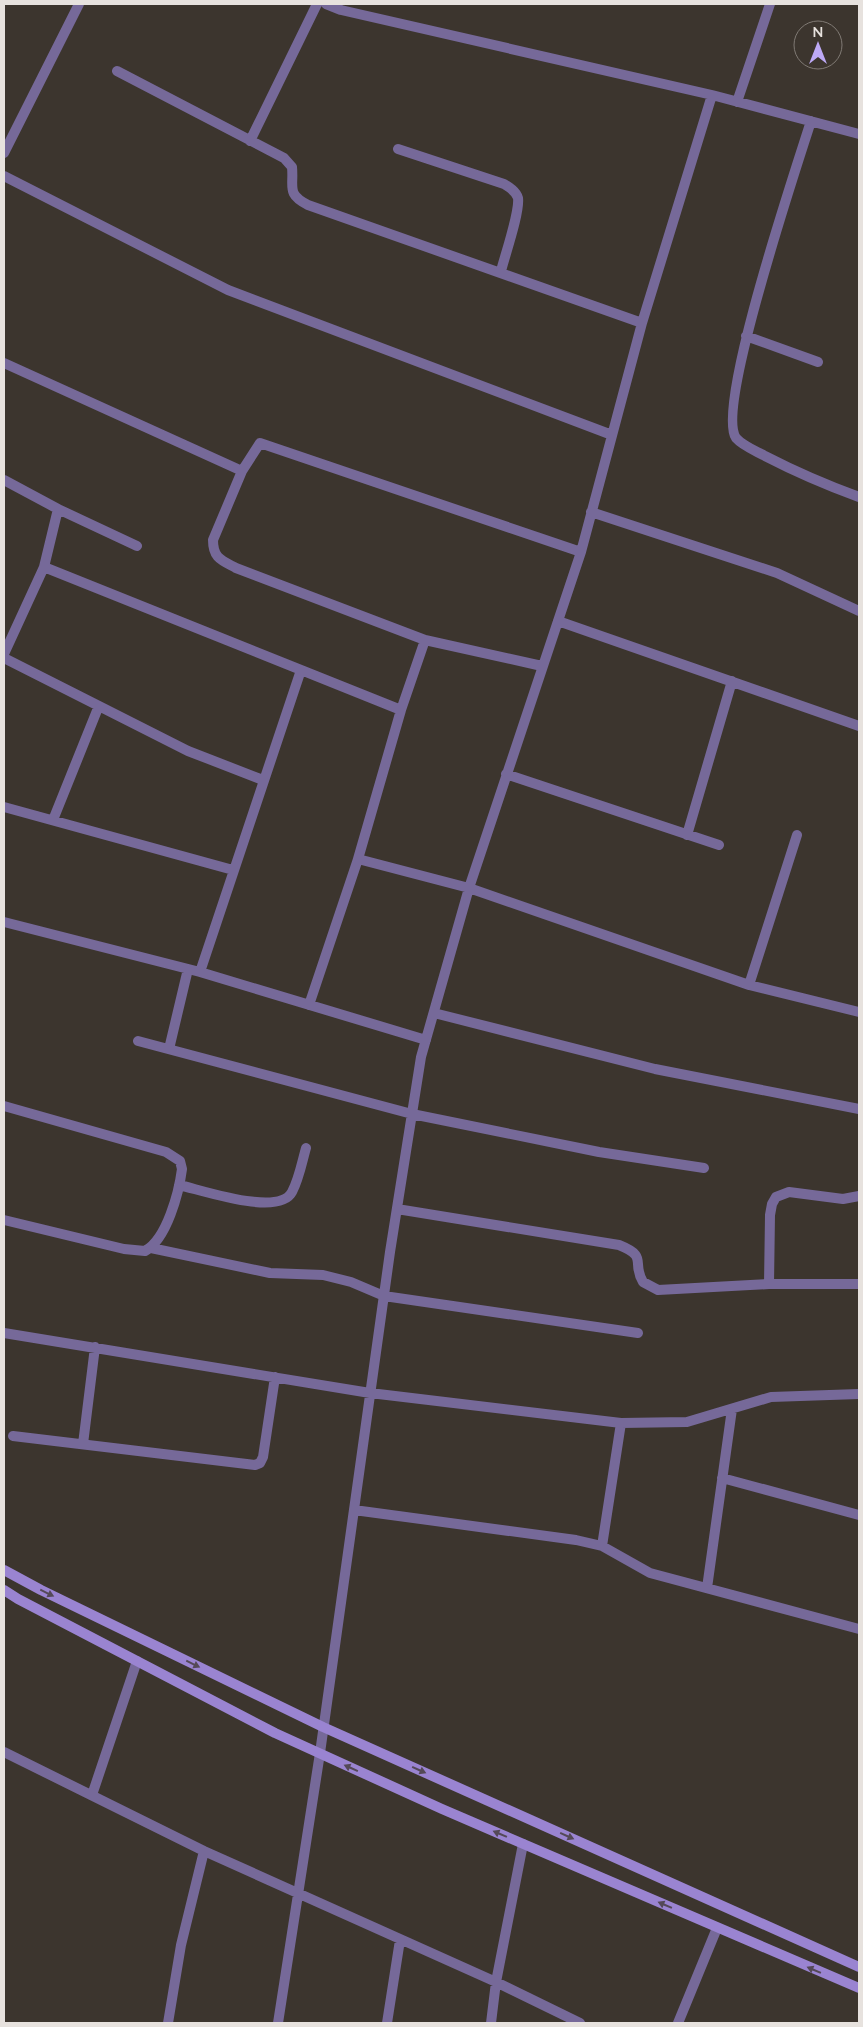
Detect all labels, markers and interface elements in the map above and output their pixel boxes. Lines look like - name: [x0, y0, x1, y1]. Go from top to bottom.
- north arrow: [793, 20, 843, 70]
- text: N: [813, 23, 823, 40]
- one-way arrow: [40, 1589, 54, 1597]
- one-way arrow: [186, 1660, 200, 1668]
- one-way arrow: [344, 1763, 358, 1771]
- one-way arrow: [412, 1766, 426, 1774]
- one-way arrow: [493, 1829, 507, 1837]
- one-way arrow: [560, 1833, 574, 1841]
- one-way arrow: [658, 1901, 672, 1909]
- one-way arrow: [807, 1965, 821, 1973]

